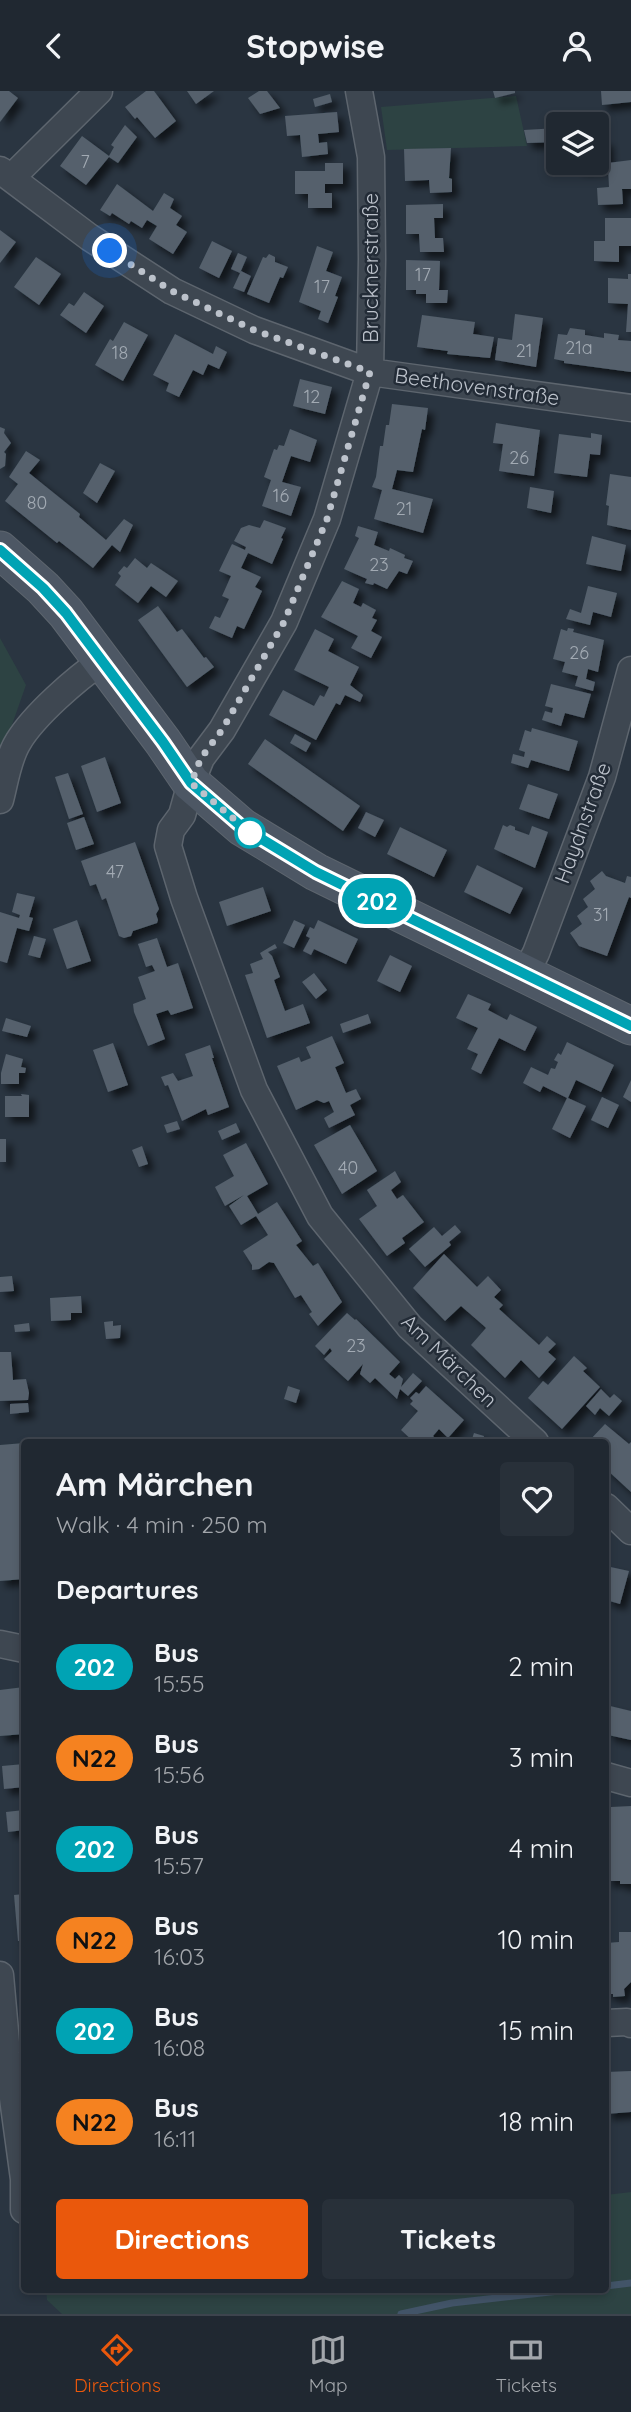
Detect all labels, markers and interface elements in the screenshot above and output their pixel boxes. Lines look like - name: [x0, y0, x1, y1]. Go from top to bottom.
- text: Stopwise: [246, 26, 385, 66]
- icon: back: [35, 27, 73, 65]
- icon: person: [558, 27, 596, 65]
- map controls: [546, 112, 609, 175]
- button: layers: [546, 112, 609, 175]
- house number: 7: [80, 150, 90, 173]
- street label: Brucknerstraße: [357, 193, 383, 343]
- your location: [92, 233, 127, 268]
- house number: 17: [415, 263, 431, 286]
- house number: 17: [314, 275, 330, 298]
- house number: 21a: [565, 336, 593, 359]
- house number: 21: [516, 339, 532, 362]
- house number: 18: [112, 341, 128, 364]
- street label: Beethovenstraße: [393, 362, 561, 410]
- house number: 12: [304, 385, 320, 408]
- house number: 26: [509, 446, 529, 469]
- house number: 16: [273, 484, 289, 507]
- house number: 80: [27, 491, 47, 514]
- house number: 21: [396, 497, 412, 520]
- house number: 23: [369, 553, 389, 576]
- house number: 26: [569, 641, 589, 664]
- street label: Haydnstraße: [548, 759, 616, 887]
- unlabelled marker: [235, 818, 265, 848]
- house number: 47: [106, 860, 124, 883]
- line badge: 202: [337, 878, 417, 924]
- text: 202: [356, 886, 398, 916]
- house number: 31: [593, 903, 609, 926]
- house number: 40: [338, 1156, 358, 1179]
- street label: Am Märchen: [396, 1308, 503, 1412]
- house number: 23: [346, 1334, 366, 1357]
- button: heart: [500, 1462, 574, 1536]
- text: Am Märchen: [56, 1463, 254, 1504]
- text: Walk · 4 min · 250 m: [56, 1510, 267, 1539]
- text: Departures: [56, 1573, 199, 1606]
- text: Bus: [154, 1636, 199, 1669]
- text: 2 min: [508, 1650, 574, 1683]
- text: 202: [73, 1652, 116, 1682]
- text: 15:55: [154, 1669, 204, 1698]
- text: Bus: [154, 1727, 199, 1760]
- text: 3 min: [509, 1741, 574, 1774]
- text: N22: [72, 1743, 117, 1773]
- text: 15:56: [154, 1760, 204, 1789]
- text: Bus: [154, 1818, 199, 1851]
- text: 4 min: [509, 1832, 574, 1865]
- text: 202: [73, 1834, 116, 1864]
- text: 15:57: [154, 1851, 204, 1880]
- text: Bus: [154, 1909, 199, 1942]
- text: 10 min: [498, 1923, 574, 1956]
- text: N22: [72, 1925, 117, 1955]
- text: 16:03: [154, 1942, 205, 1971]
- text: Bus: [154, 2000, 199, 2033]
- text: 15 min: [499, 2014, 574, 2047]
- text: 202: [73, 2016, 116, 2046]
- text: 16:08: [154, 2033, 205, 2062]
- text: Bus: [154, 2091, 199, 2124]
- text: 18 min: [499, 2105, 574, 2138]
- text: N22: [72, 2107, 117, 2137]
- text: 16:11: [154, 2124, 196, 2153]
- button: Directions: [56, 2199, 308, 2279]
- button: Tickets: [322, 2199, 574, 2279]
- tab: Directions: [74, 2331, 161, 2397]
- tab: Map: [309, 2331, 348, 2397]
- tab: Tickets: [495, 2331, 557, 2397]

